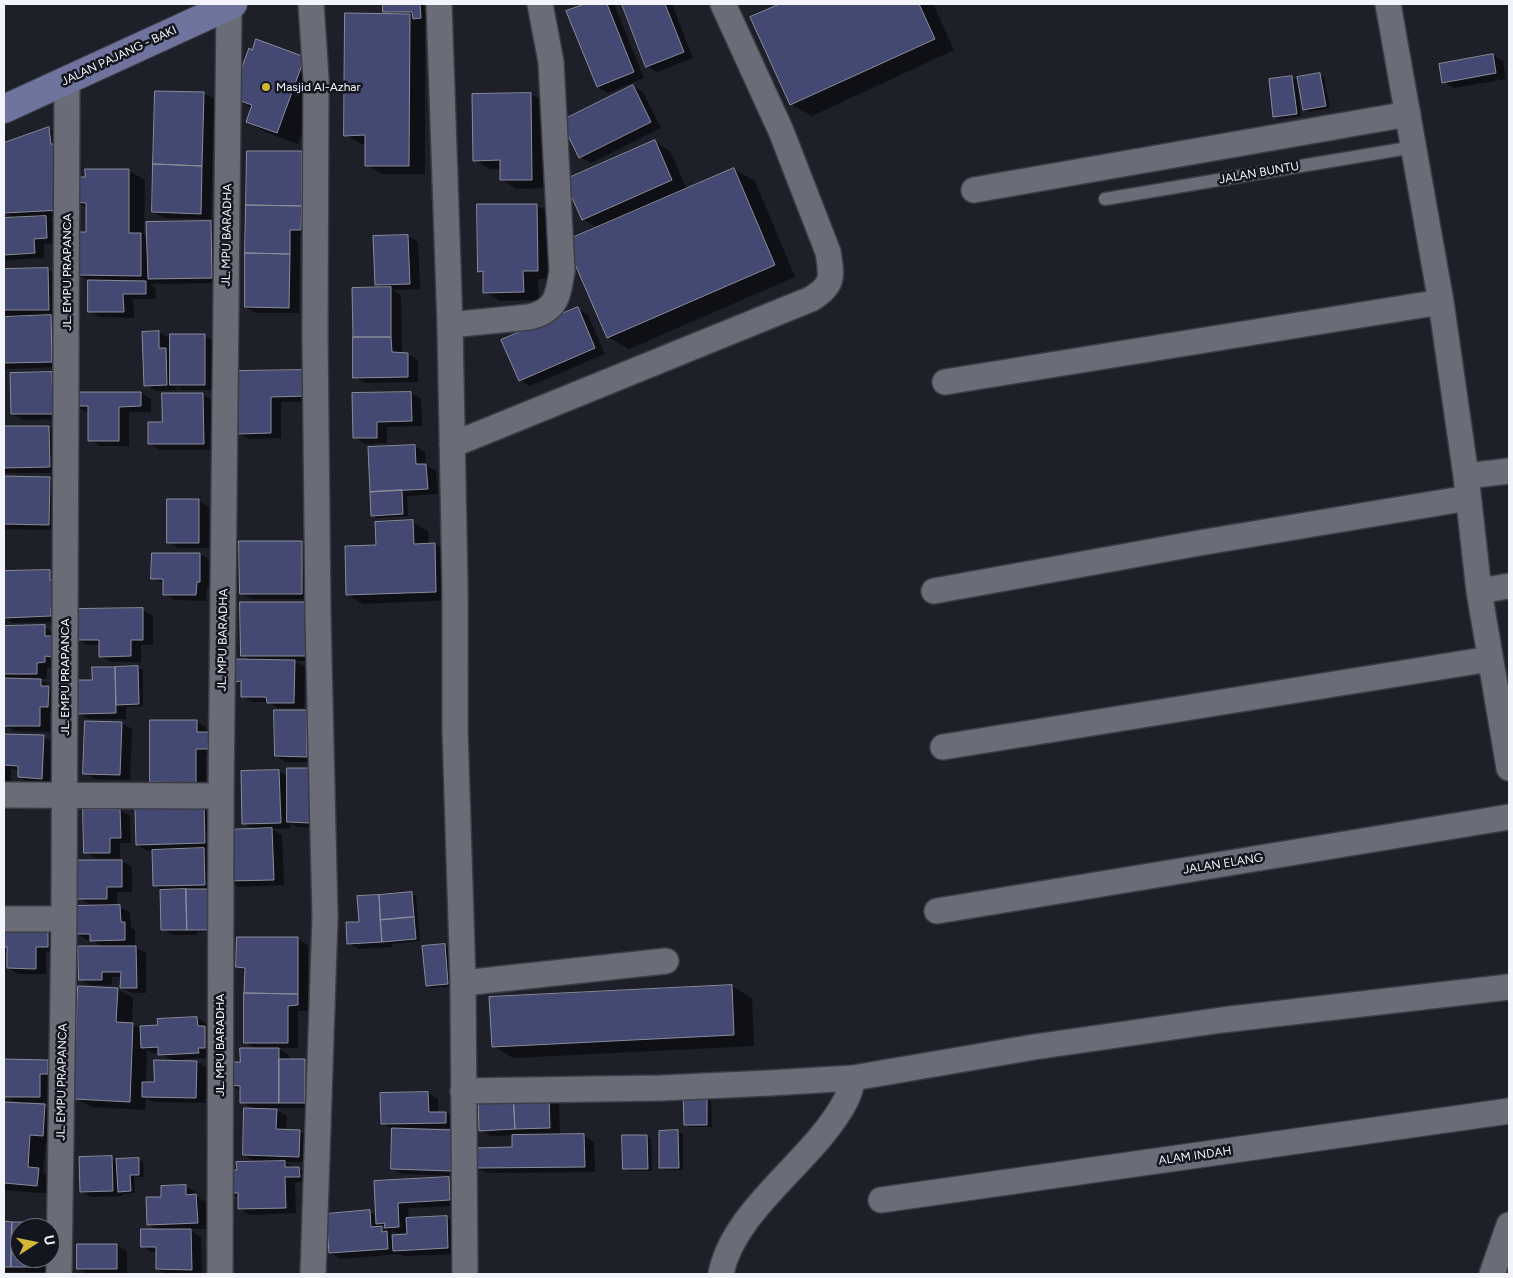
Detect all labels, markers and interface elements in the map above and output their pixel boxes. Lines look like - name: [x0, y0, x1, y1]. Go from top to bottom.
- street label: JALAN PAJANG - BAKI: [59, 23, 179, 89]
- place label: Masjid Al-Azhar: [276, 80, 361, 94]
- marker: Masjid Al-Azhar: [260, 81, 272, 93]
- street label: JALAN BUNTU: [1218, 159, 1300, 187]
- street label: JL. MPU BARADHA: [219, 183, 235, 287]
- street label: JL. EMPU PRAPANCA: [60, 213, 74, 331]
- street label: JL. MPU BARADHA: [215, 588, 231, 692]
- street label: JL. EMPU PRAPANCA: [58, 618, 72, 736]
- street label: JALAN ELANG: [1182, 851, 1264, 877]
- street label: JL. MPU BARADHA: [213, 994, 227, 1096]
- street label: JL. EMPU PRAPANCA: [54, 1023, 70, 1141]
- street label: ALAM INDAH: [1158, 1144, 1232, 1168]
- north arrow: [10, 1218, 60, 1268]
- text: U: [40, 1234, 59, 1247]

